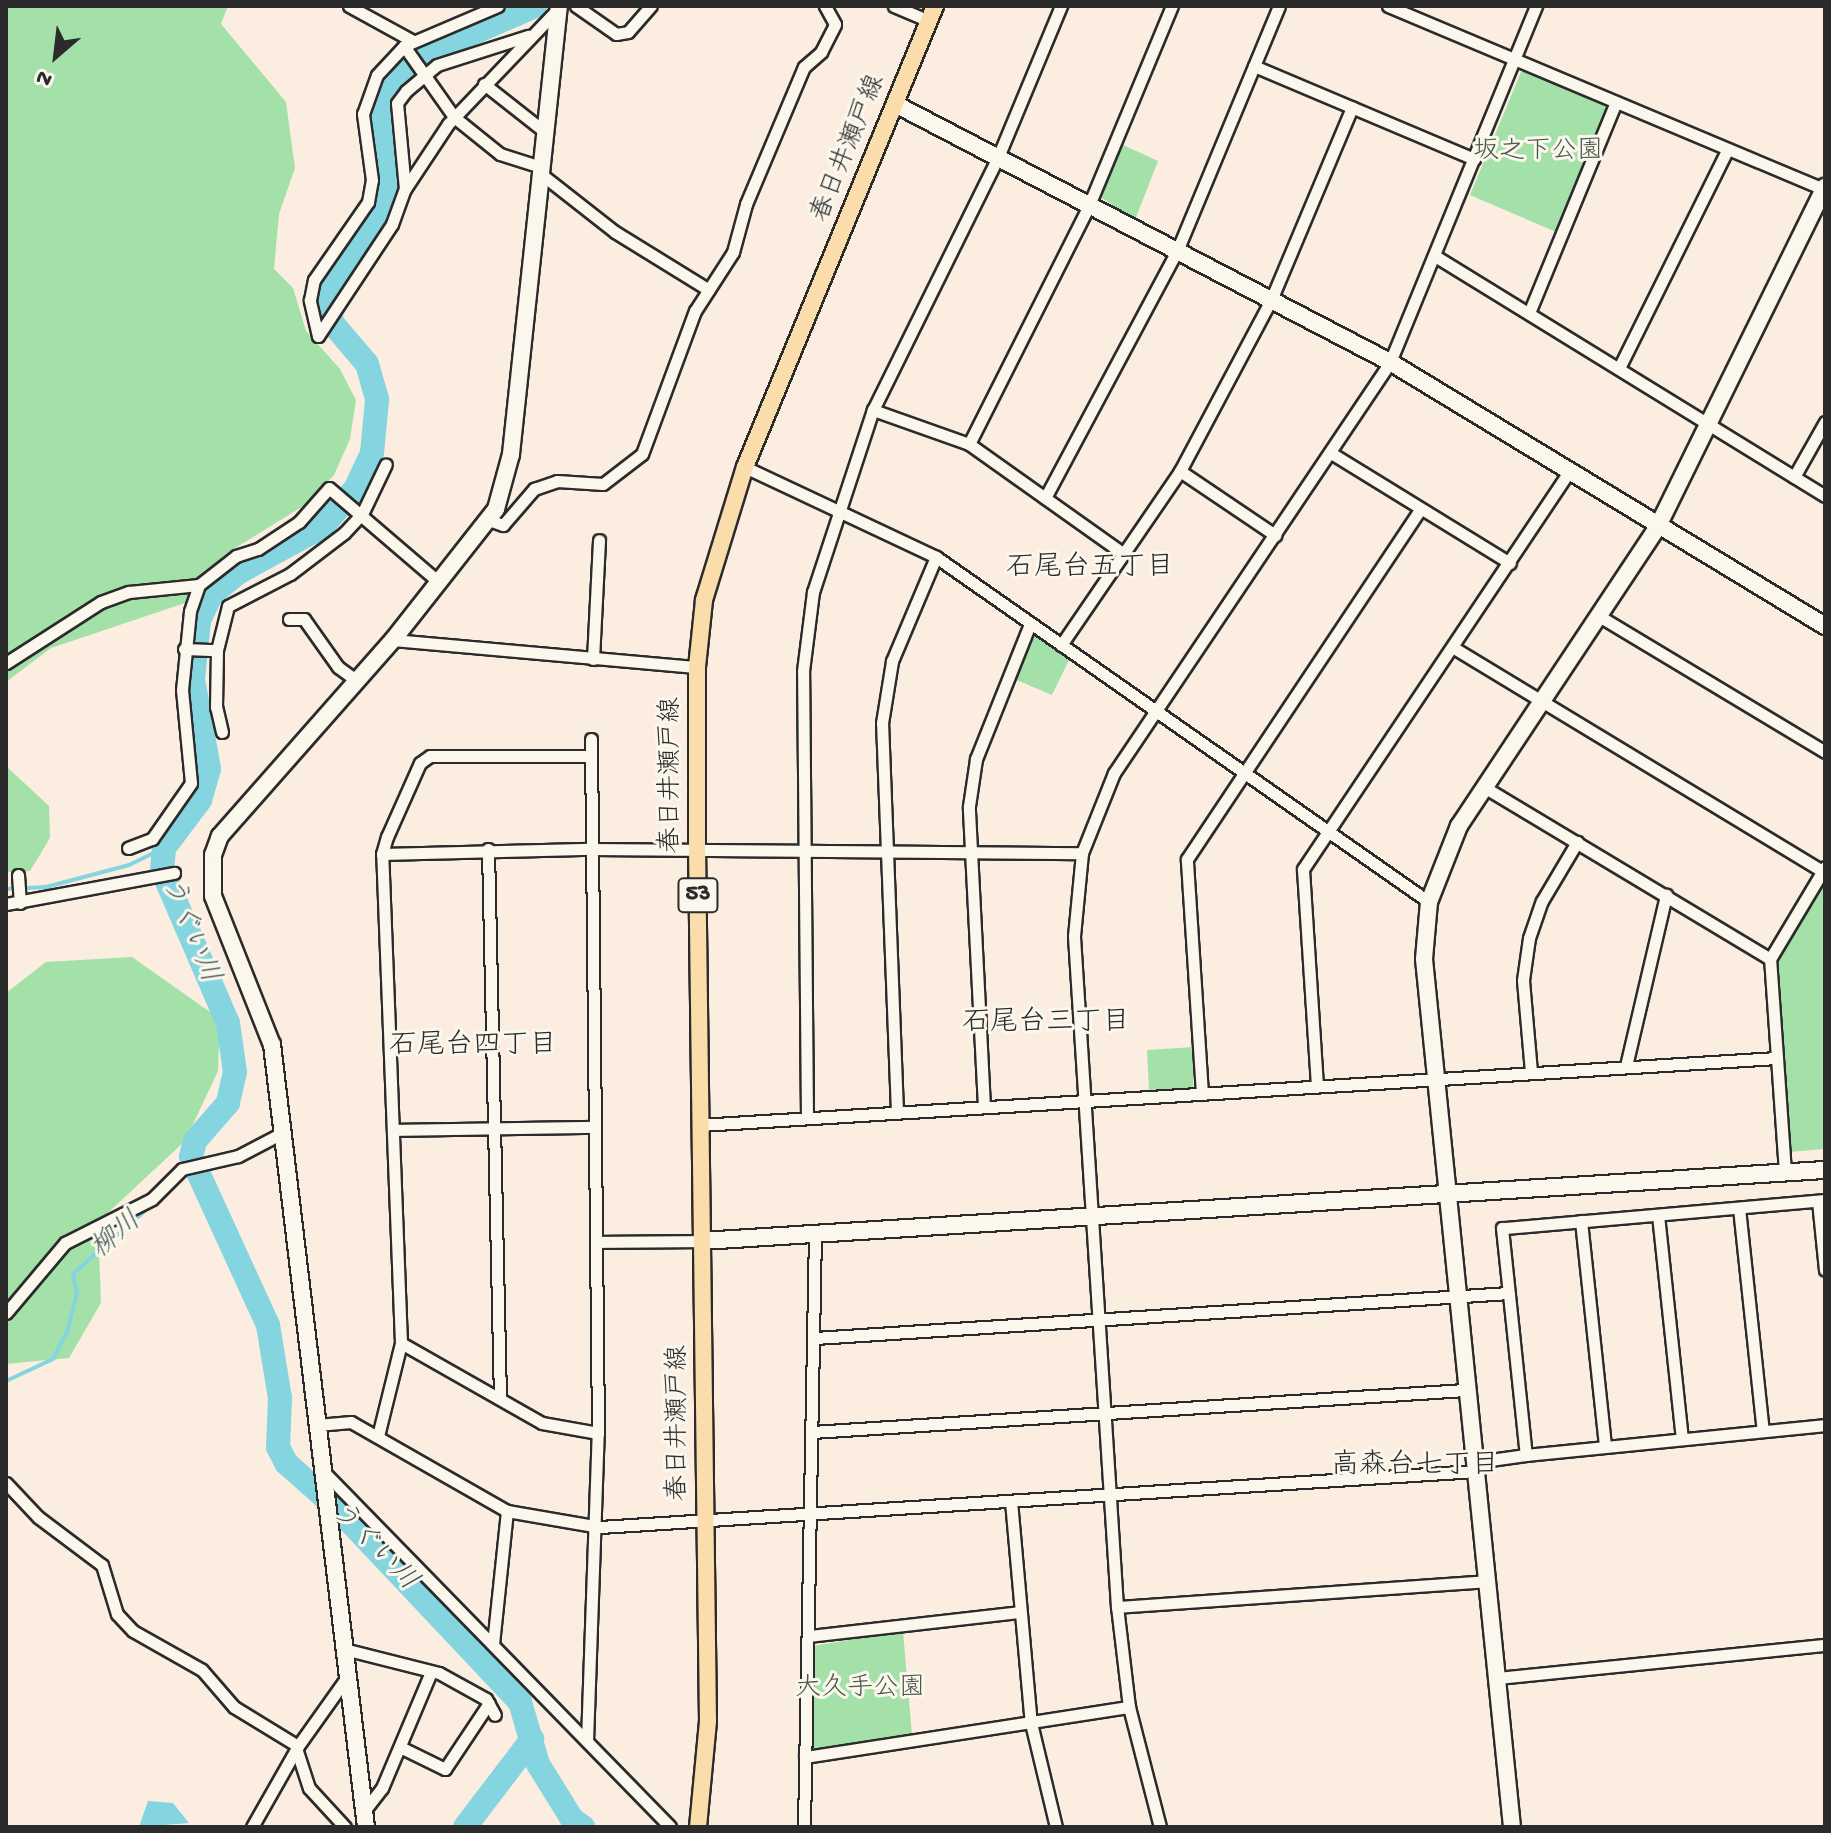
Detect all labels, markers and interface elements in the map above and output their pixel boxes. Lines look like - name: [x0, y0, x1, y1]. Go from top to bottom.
- north arrow: [16, 16, 96, 96]
- text: N: [32, 62, 57, 92]
- street label: 春日井瀬戸線: [806, 71, 894, 227]
- park label: 坂之下公園: [1473, 137, 1603, 169]
- district label: 石尾台五丁目: [1006, 552, 1174, 586]
- street label: 春日井瀬戸線: [657, 697, 689, 853]
- water label: うぐい川: [152, 872, 226, 988]
- road number: 53: [676, 875, 720, 915]
- district label: 石尾台三丁目: [962, 1007, 1130, 1041]
- district label: 石尾台四丁目: [389, 1030, 557, 1064]
- water label: 柳川: [85, 1205, 149, 1267]
- street label: 春日井瀬戸線: [664, 1345, 696, 1501]
- district label: 高森台七丁目: [1331, 1450, 1499, 1484]
- water label: うぐい川: [322, 1495, 424, 1599]
- park label: 大久手公園: [795, 1674, 925, 1706]

